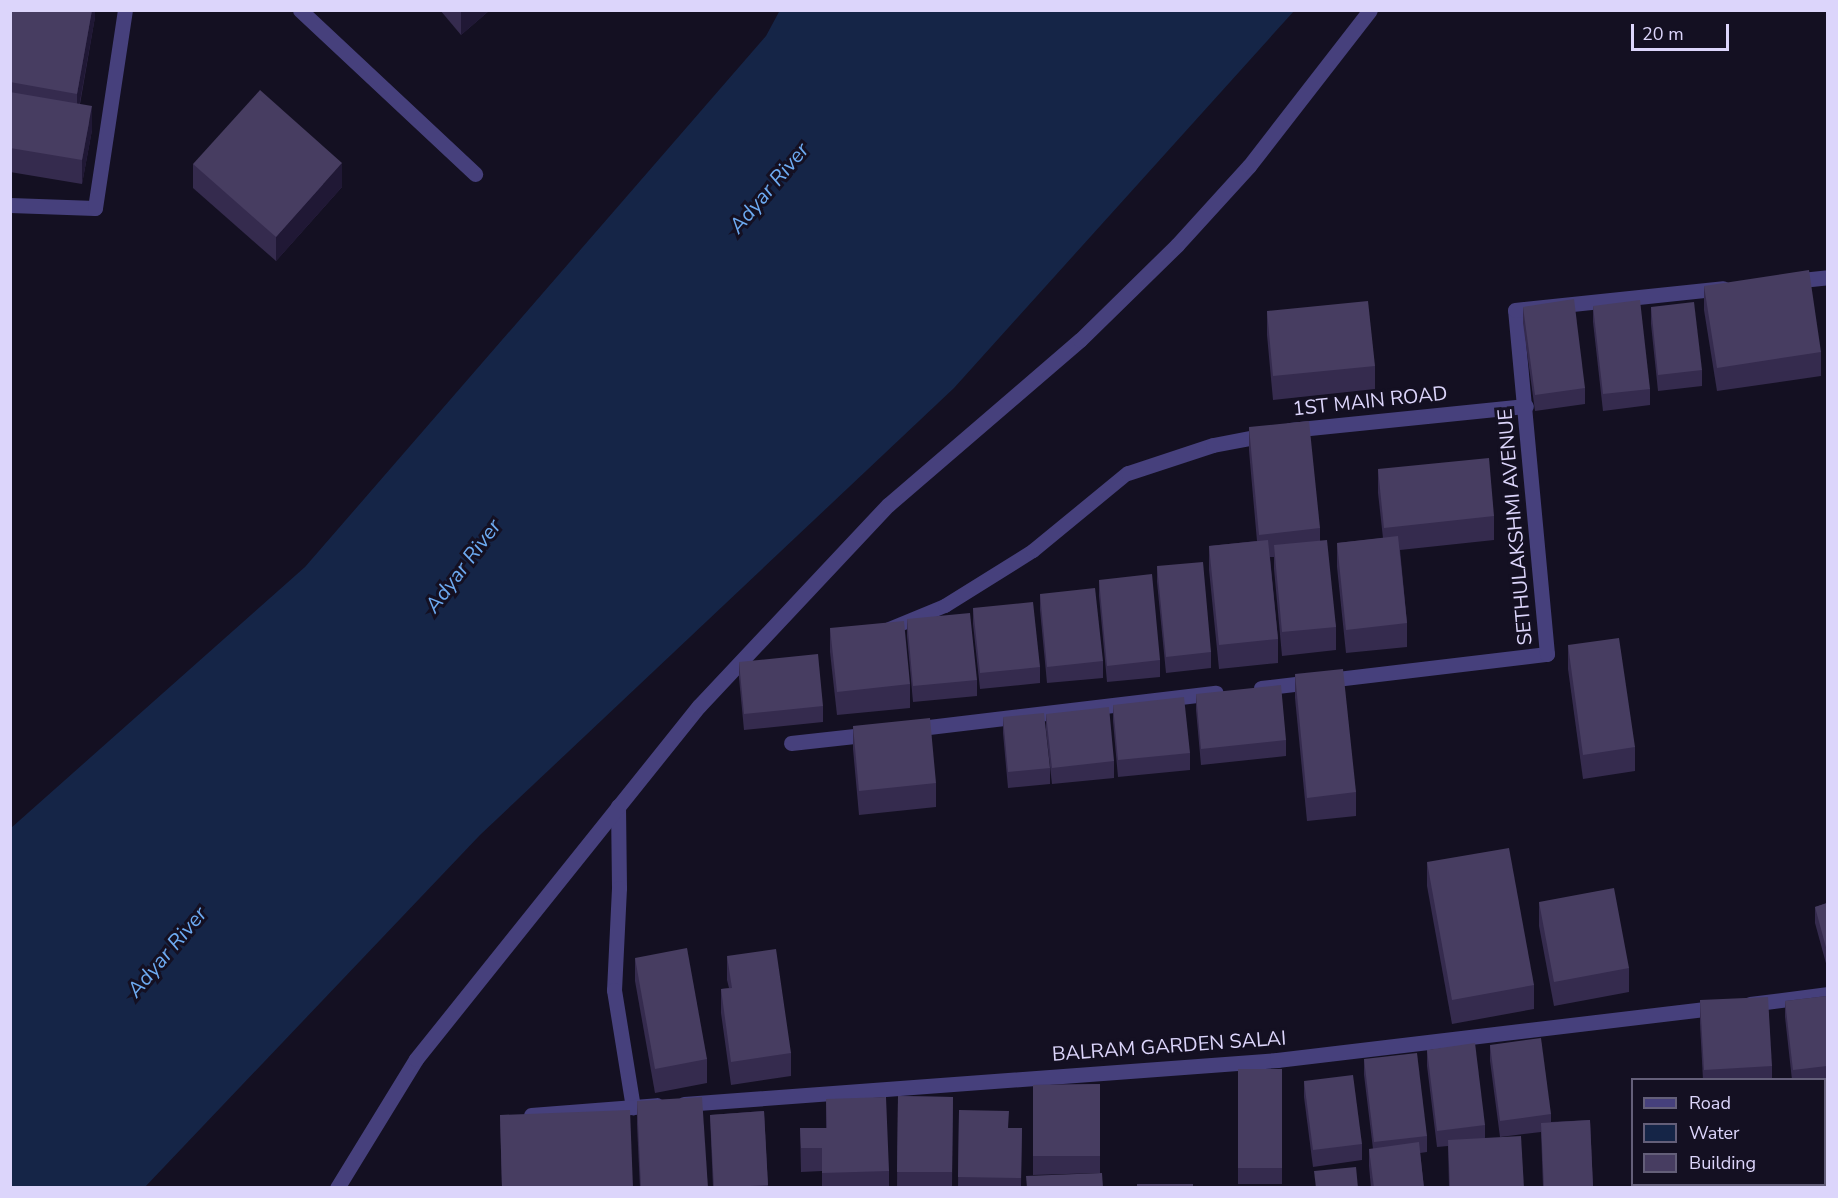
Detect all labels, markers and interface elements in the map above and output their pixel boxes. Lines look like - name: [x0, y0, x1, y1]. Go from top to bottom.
- scale bar: [1634, 12, 1732, 50]
- text: 20 m: [1642, 22, 1684, 46]
- water label: Adyar River: [724, 138, 814, 238]
- street label: 1ST MAIN ROAD: [1291, 381, 1449, 421]
- street label: SETHULAKSHMI AVENUE: [1493, 408, 1537, 646]
- water label: Adyar River: [420, 514, 506, 618]
- water label: Adyar River: [122, 902, 212, 1002]
- street label: BALRAM GARDEN SALAI: [1051, 1026, 1287, 1066]
- legend: [1631, 1078, 1826, 1186]
- text: Road: [1689, 1091, 1731, 1115]
- text: Water: [1689, 1121, 1740, 1145]
- text: Building: [1689, 1151, 1756, 1175]

